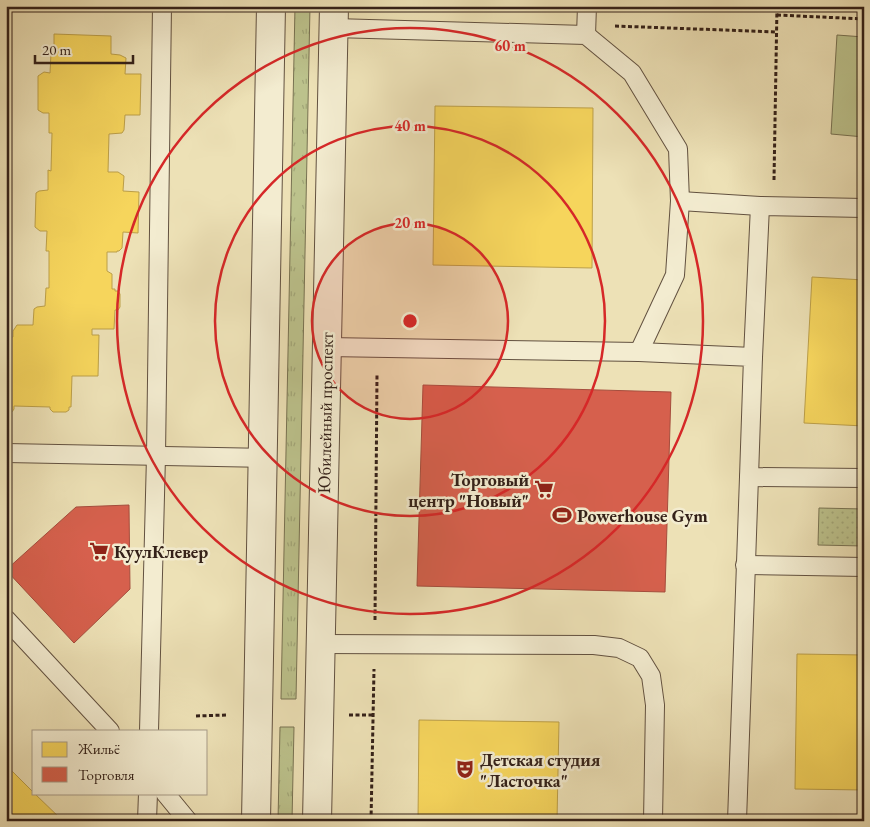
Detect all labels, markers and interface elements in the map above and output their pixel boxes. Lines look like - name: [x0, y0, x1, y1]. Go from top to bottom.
- scale bar: [35, 32, 132, 64]
- text: 60 m: [494, 36, 526, 55]
- text: 20 m: [42, 40, 71, 59]
- text: 40 m: [394, 116, 426, 135]
- text: 20 m: [394, 213, 426, 232]
- centre of rings: [401, 312, 419, 330]
- street label: Юбилейный проспект: [312, 331, 338, 494]
- place label: Торговый центр "Новый": [408, 468, 529, 512]
- supermarket icon: Торговый центр "Новый": [533, 478, 555, 500]
- sports icon: Powerhouse Gym: [551, 504, 573, 526]
- place label: Powerhouse Gym: [577, 504, 708, 527]
- supermarket icon: КуулКлевер: [88, 540, 110, 562]
- place label: КуулКлевер: [114, 540, 208, 563]
- legend: [32, 730, 208, 794]
- text: Жильё: [77, 739, 120, 758]
- place label: Детская студия "Ласточка": [480, 748, 601, 792]
- theatre icon: Детская студия "Ласточка": [454, 758, 476, 780]
- text: Торговля: [78, 765, 135, 784]

